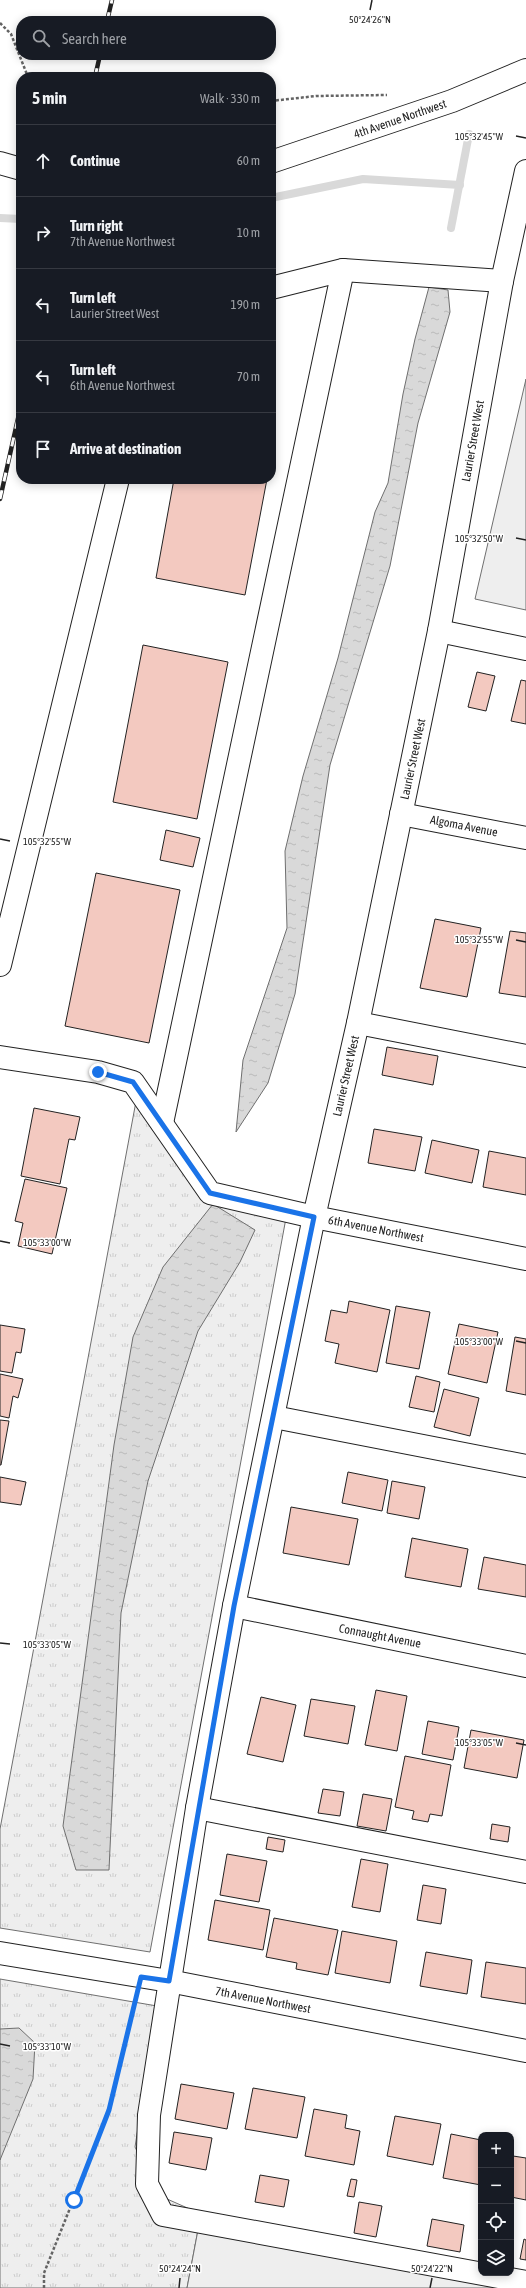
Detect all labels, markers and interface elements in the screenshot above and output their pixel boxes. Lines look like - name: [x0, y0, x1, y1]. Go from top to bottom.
- text: 50°24'26"N: [349, 14, 391, 25]
- search box: [16, 16, 276, 60]
- icon: search: [30, 27, 52, 49]
- text: Search here: [62, 30, 127, 47]
- text: 5 min: [32, 88, 67, 108]
- text: Walk · 330 m: [200, 91, 260, 106]
- street label: 4th Avenue Northwest: [352, 96, 449, 141]
- text: 105°32'45"W: [455, 131, 504, 142]
- icon: ahead: [32, 150, 54, 172]
- text: Continue: [70, 152, 120, 169]
- text: 60 m: [237, 153, 260, 168]
- text: Turn right: [70, 217, 123, 234]
- icon: right: [32, 222, 54, 244]
- text: 10 m: [237, 225, 260, 240]
- text: 7th Avenue Northwest: [70, 234, 175, 249]
- text: Turn left: [70, 289, 116, 306]
- icon: left: [32, 294, 54, 316]
- text: 190 m: [231, 297, 260, 312]
- text: Laurier Street West: [70, 306, 159, 321]
- text: Turn left: [70, 361, 116, 378]
- icon: left: [32, 366, 54, 388]
- text: 70 m: [237, 369, 260, 384]
- text: 6th Avenue Northwest: [70, 378, 175, 393]
- street label: Laurier Street West: [459, 399, 487, 483]
- icon: arrive: [32, 438, 54, 460]
- text: Arrive at destination: [70, 440, 181, 457]
- text: 105°32'50"W: [455, 533, 504, 544]
- street label: Laurier Street West: [398, 717, 429, 801]
- street label: Algoma Avenue: [429, 813, 499, 839]
- text: 105°32'55"W: [23, 836, 72, 847]
- text: 105°32'55"W: [455, 934, 504, 945]
- street label: Laurier Street West: [330, 1034, 362, 1118]
- route end: [89, 1063, 107, 1081]
- street label: 6th Avenue Northwest: [327, 1213, 425, 1245]
- text: 105°33'00"W: [23, 1237, 72, 1248]
- text: 105°33'00"W: [455, 1336, 504, 1347]
- street label: Connaught Avenue: [338, 1621, 422, 1651]
- text: 105°33'05"W: [23, 1639, 72, 1650]
- text: 105°33'05"W: [455, 1737, 504, 1748]
- street label: 7th Avenue Northwest: [214, 1984, 312, 2016]
- text: 105°33'10"W: [23, 2041, 72, 2052]
- map controls: [478, 2132, 514, 2276]
- button: +: [478, 2132, 514, 2168]
- button: −: [478, 2168, 514, 2204]
- route start: [65, 2191, 83, 2209]
- button: locate: [478, 2204, 514, 2240]
- button: layers: [478, 2240, 514, 2276]
- text: 50°24'24"N: [159, 2263, 201, 2274]
- text: 50°24'22"N: [411, 2263, 453, 2274]

